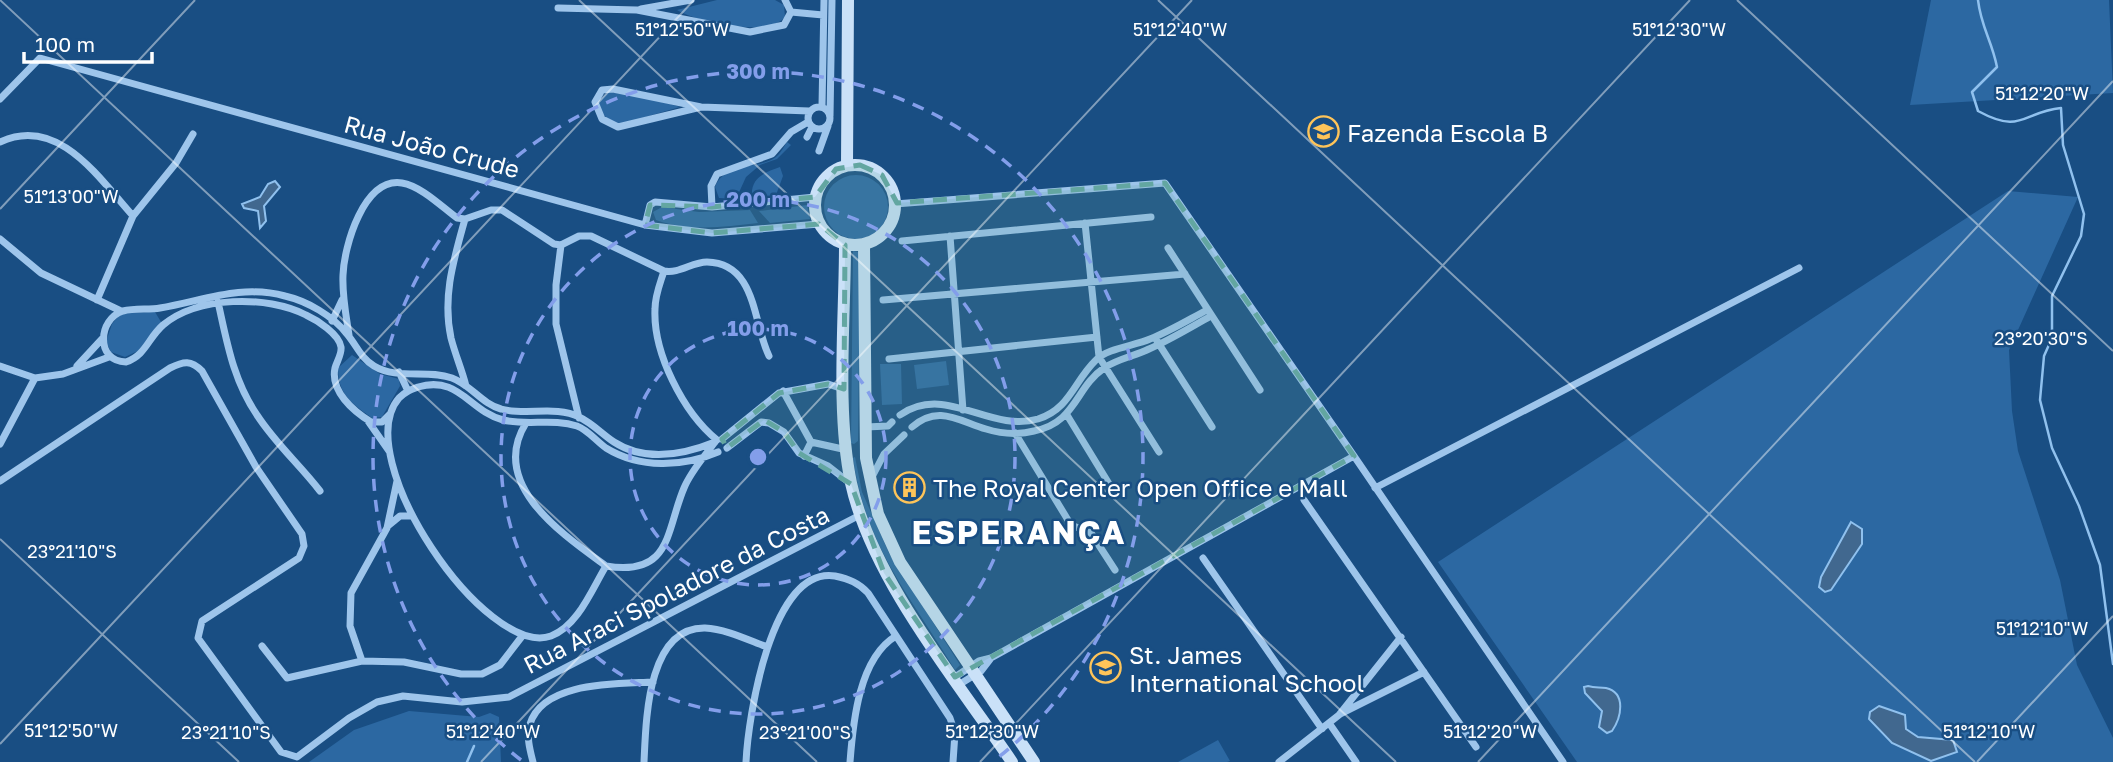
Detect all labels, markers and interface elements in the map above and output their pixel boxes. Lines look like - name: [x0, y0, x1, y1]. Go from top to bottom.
- text: 51°12'50"W: [635, 18, 729, 40]
- text: 51°12'40"W: [1133, 18, 1227, 40]
- text: 51°12'30"W: [1632, 18, 1726, 40]
- scale bar: [24, 21, 152, 65]
- text: 100 m: [35, 31, 95, 57]
- text: 300 m: [726, 58, 790, 84]
- text: 51°12'20"W: [1995, 82, 2089, 104]
- street label: Rua João Crude: [341, 109, 523, 183]
- school or university icon: Fazenda Escola B: [1307, 115, 1341, 149]
- place label: Fazenda Escola B: [1347, 118, 1548, 147]
- text: 51°13'00"W: [24, 185, 118, 207]
- text: 200 m: [726, 186, 790, 212]
- text: 100 m: [727, 315, 789, 341]
- text: 23°20'30"S: [1994, 327, 2088, 349]
- centre of rings: [746, 445, 770, 469]
- building icon: The Royal Center Open Office e Mall: [893, 470, 927, 504]
- place label: The Royal Center Open Office e Mall: [933, 473, 1348, 502]
- street label: Rua Araci Spoladore da Costa: [518, 499, 834, 679]
- district label: ESPERANÇA: [911, 513, 1127, 551]
- text: 23°21'10"S: [27, 540, 117, 562]
- text: 51°12'10"W: [1996, 617, 2088, 639]
- place label: St. James International School: [1129, 640, 1364, 697]
- school or university icon: St. James International School: [1089, 651, 1123, 685]
- text: 51°12'50"W: [24, 719, 118, 741]
- text: 51°12'40"W: [446, 720, 540, 742]
- text: 51°12'30"W: [945, 720, 1039, 742]
- text: 51°12'20"W: [1443, 720, 1537, 742]
- text: 51°12'10"W: [1943, 720, 2035, 742]
- text: 23°21'10"S: [181, 721, 271, 743]
- text: 23°21'00"S: [759, 721, 851, 743]

